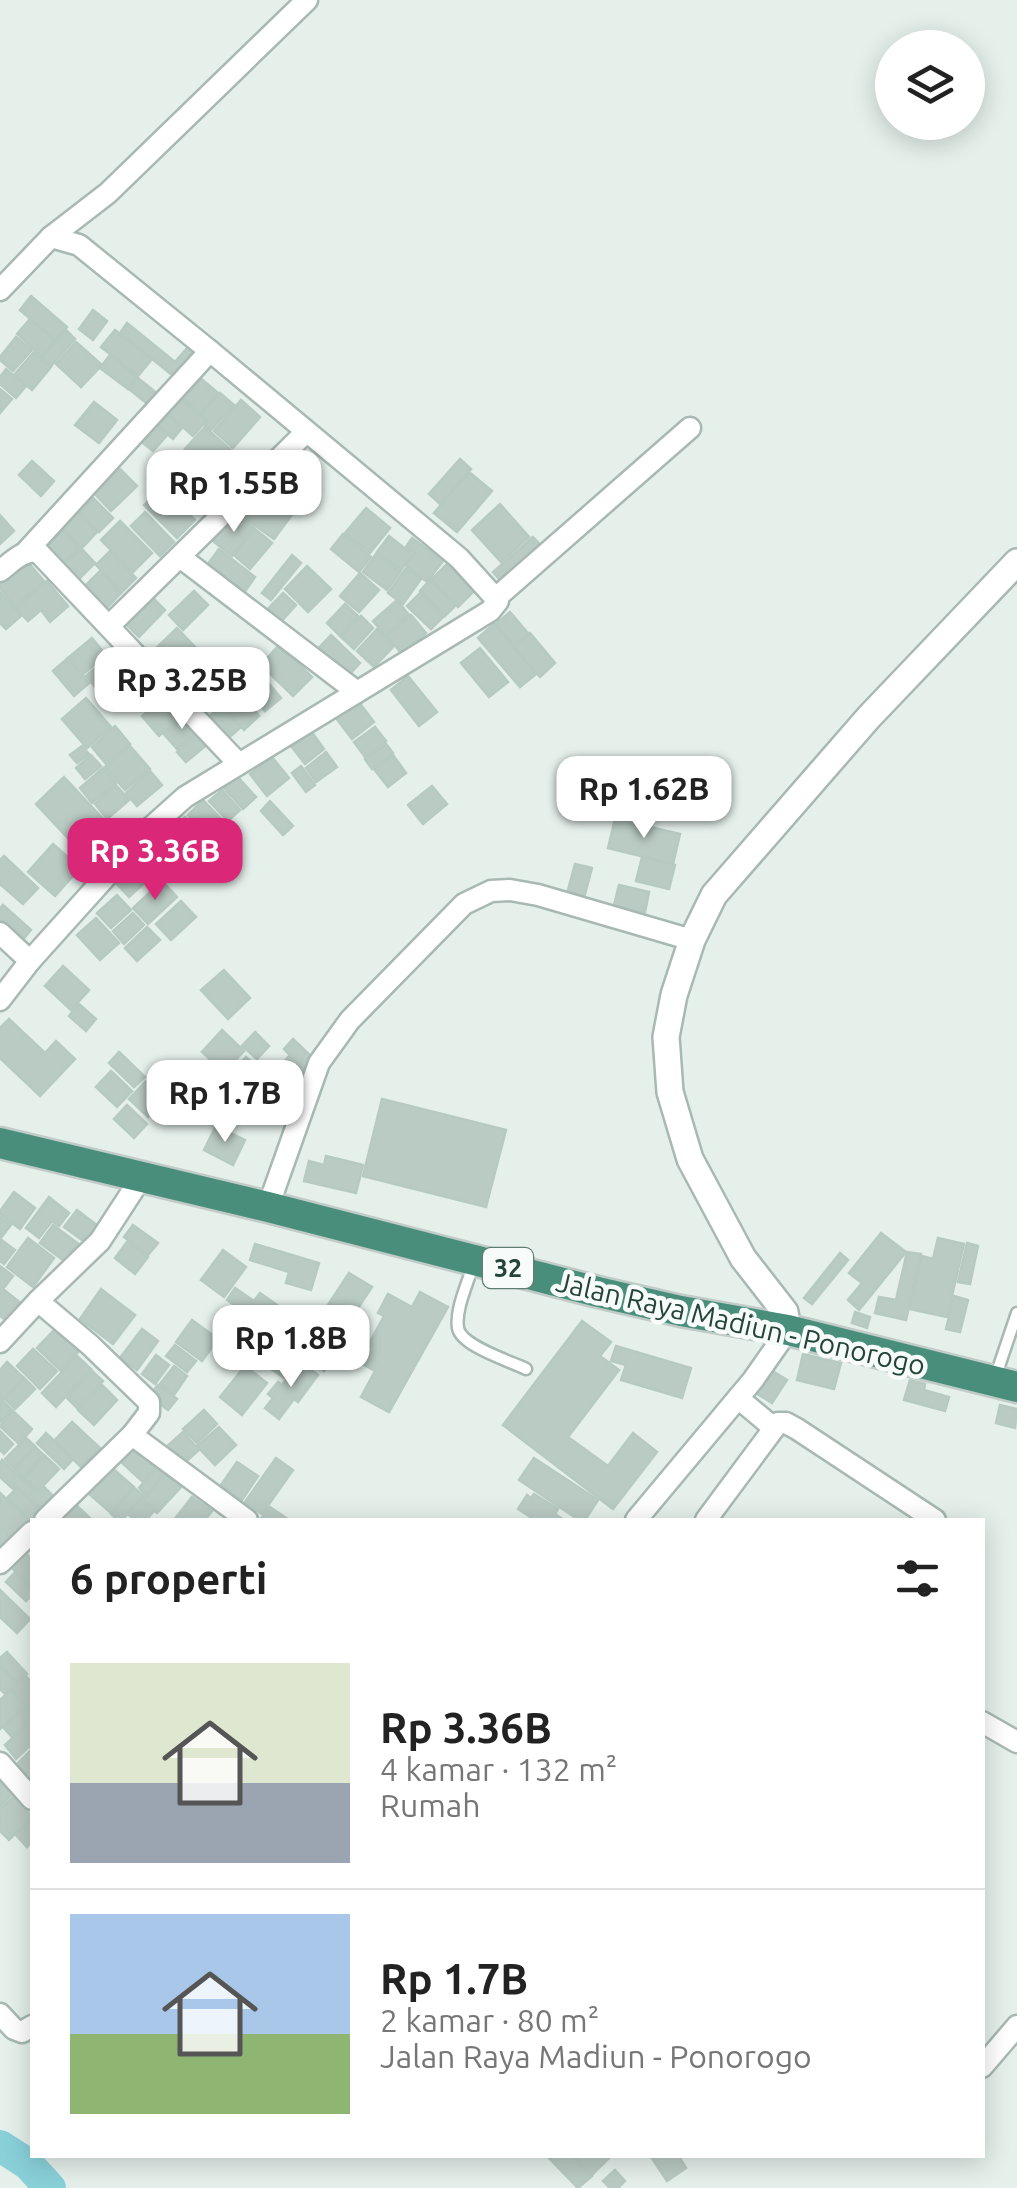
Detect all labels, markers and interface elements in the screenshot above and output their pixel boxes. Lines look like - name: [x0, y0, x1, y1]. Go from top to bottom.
- map controls: [875, 30, 985, 140]
- button: layers: [875, 30, 985, 140]
- pin: Rp 1.55B: [131, 450, 337, 535]
- text: Rp 1.55B: [169, 464, 299, 500]
- pin: Rp 3.25B: [79, 647, 285, 732]
- text: Rp 3.25B: [117, 661, 247, 697]
- pin: Rp 1.62B: [541, 756, 747, 841]
- text: Rp 1.62B: [579, 770, 709, 806]
- pin: Rp 3.36B: [52, 818, 258, 903]
- text: Rp 3.36B: [90, 832, 220, 868]
- pin: Rp 1.7B: [133, 1060, 317, 1145]
- text: Rp 1.7B: [169, 1074, 281, 1110]
- road number: 32: [483, 1248, 533, 1288]
- street label: Jalan Raya Madiun - Ponorogo: [553, 1265, 929, 1381]
- pin: Rp 1.8B: [199, 1305, 383, 1390]
- text: Rp 1.8B: [235, 1319, 347, 1355]
- icon: filters: [890, 1551, 945, 1606]
- text: 6 properti: [70, 1555, 267, 1602]
- icon: home: [150, 1703, 270, 1823]
- text: Rp 3.36B: [380, 1704, 552, 1751]
- text: 4 kamar · 132 m²: [380, 1751, 617, 1787]
- text: Rumah: [380, 1787, 481, 1823]
- icon: home: [150, 1954, 270, 2074]
- text: Rp 1.7B: [380, 1955, 528, 2002]
- text: 2 kamar · 80 m²: [380, 2002, 599, 2038]
- text: Jalan Raya Madiun - Ponorogo: [380, 2038, 812, 2074]

